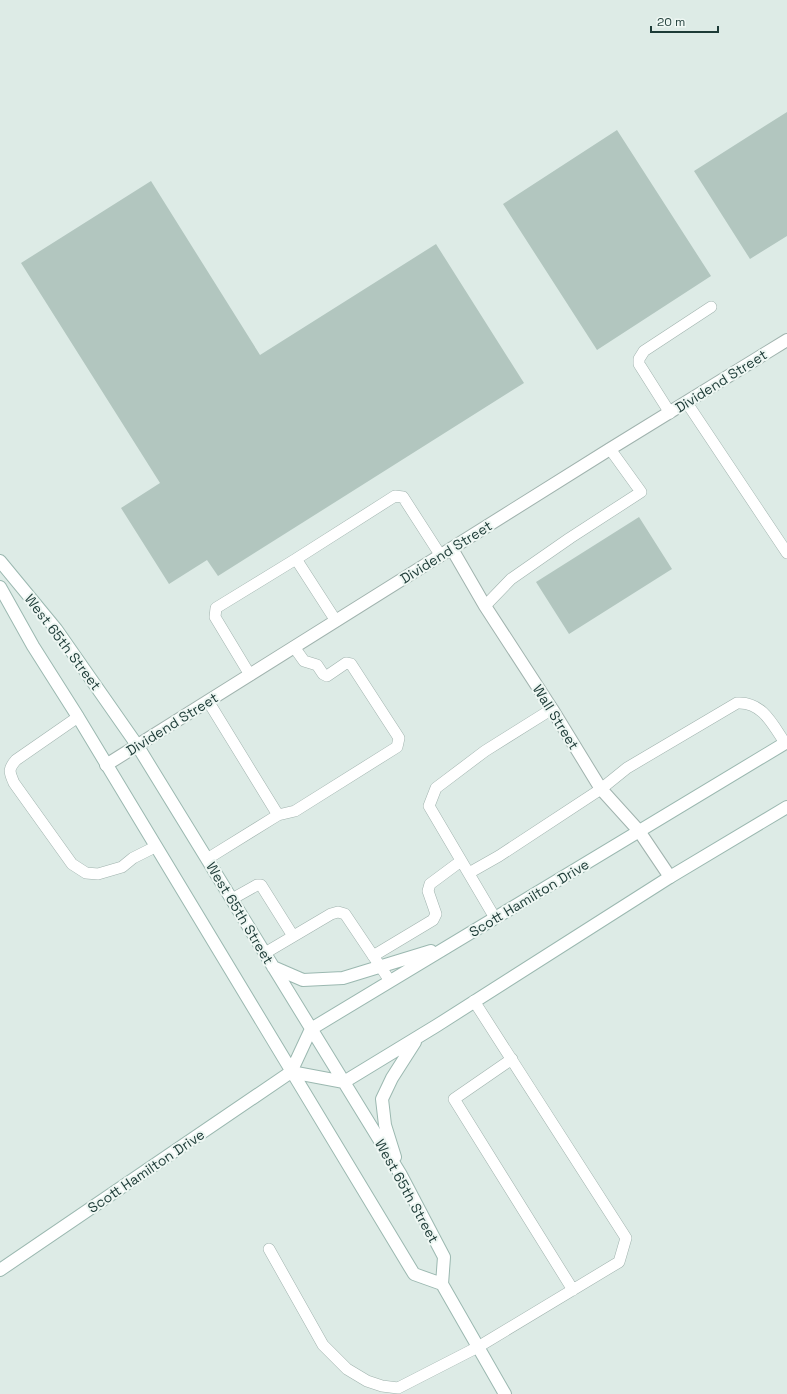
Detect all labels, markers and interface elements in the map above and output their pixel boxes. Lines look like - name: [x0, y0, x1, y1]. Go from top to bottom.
- scale bar: [651, 8, 718, 34]
- text: 20 m: [657, 14, 685, 30]
- street label: Dividend Street: [672, 346, 770, 416]
- street label: Dividend Street: [397, 517, 495, 587]
- street label: West 65th Street: [21, 590, 105, 694]
- street label: Wall Street: [529, 681, 583, 753]
- street label: Dividend Street: [123, 689, 221, 759]
- street label: Scott Hamilton Drive: [466, 855, 592, 941]
- street label: West 65th Street: [202, 859, 278, 967]
- street label: Scott Hamilton Drive: [84, 1125, 208, 1217]
- street label: West 65th Street: [371, 1136, 443, 1246]

